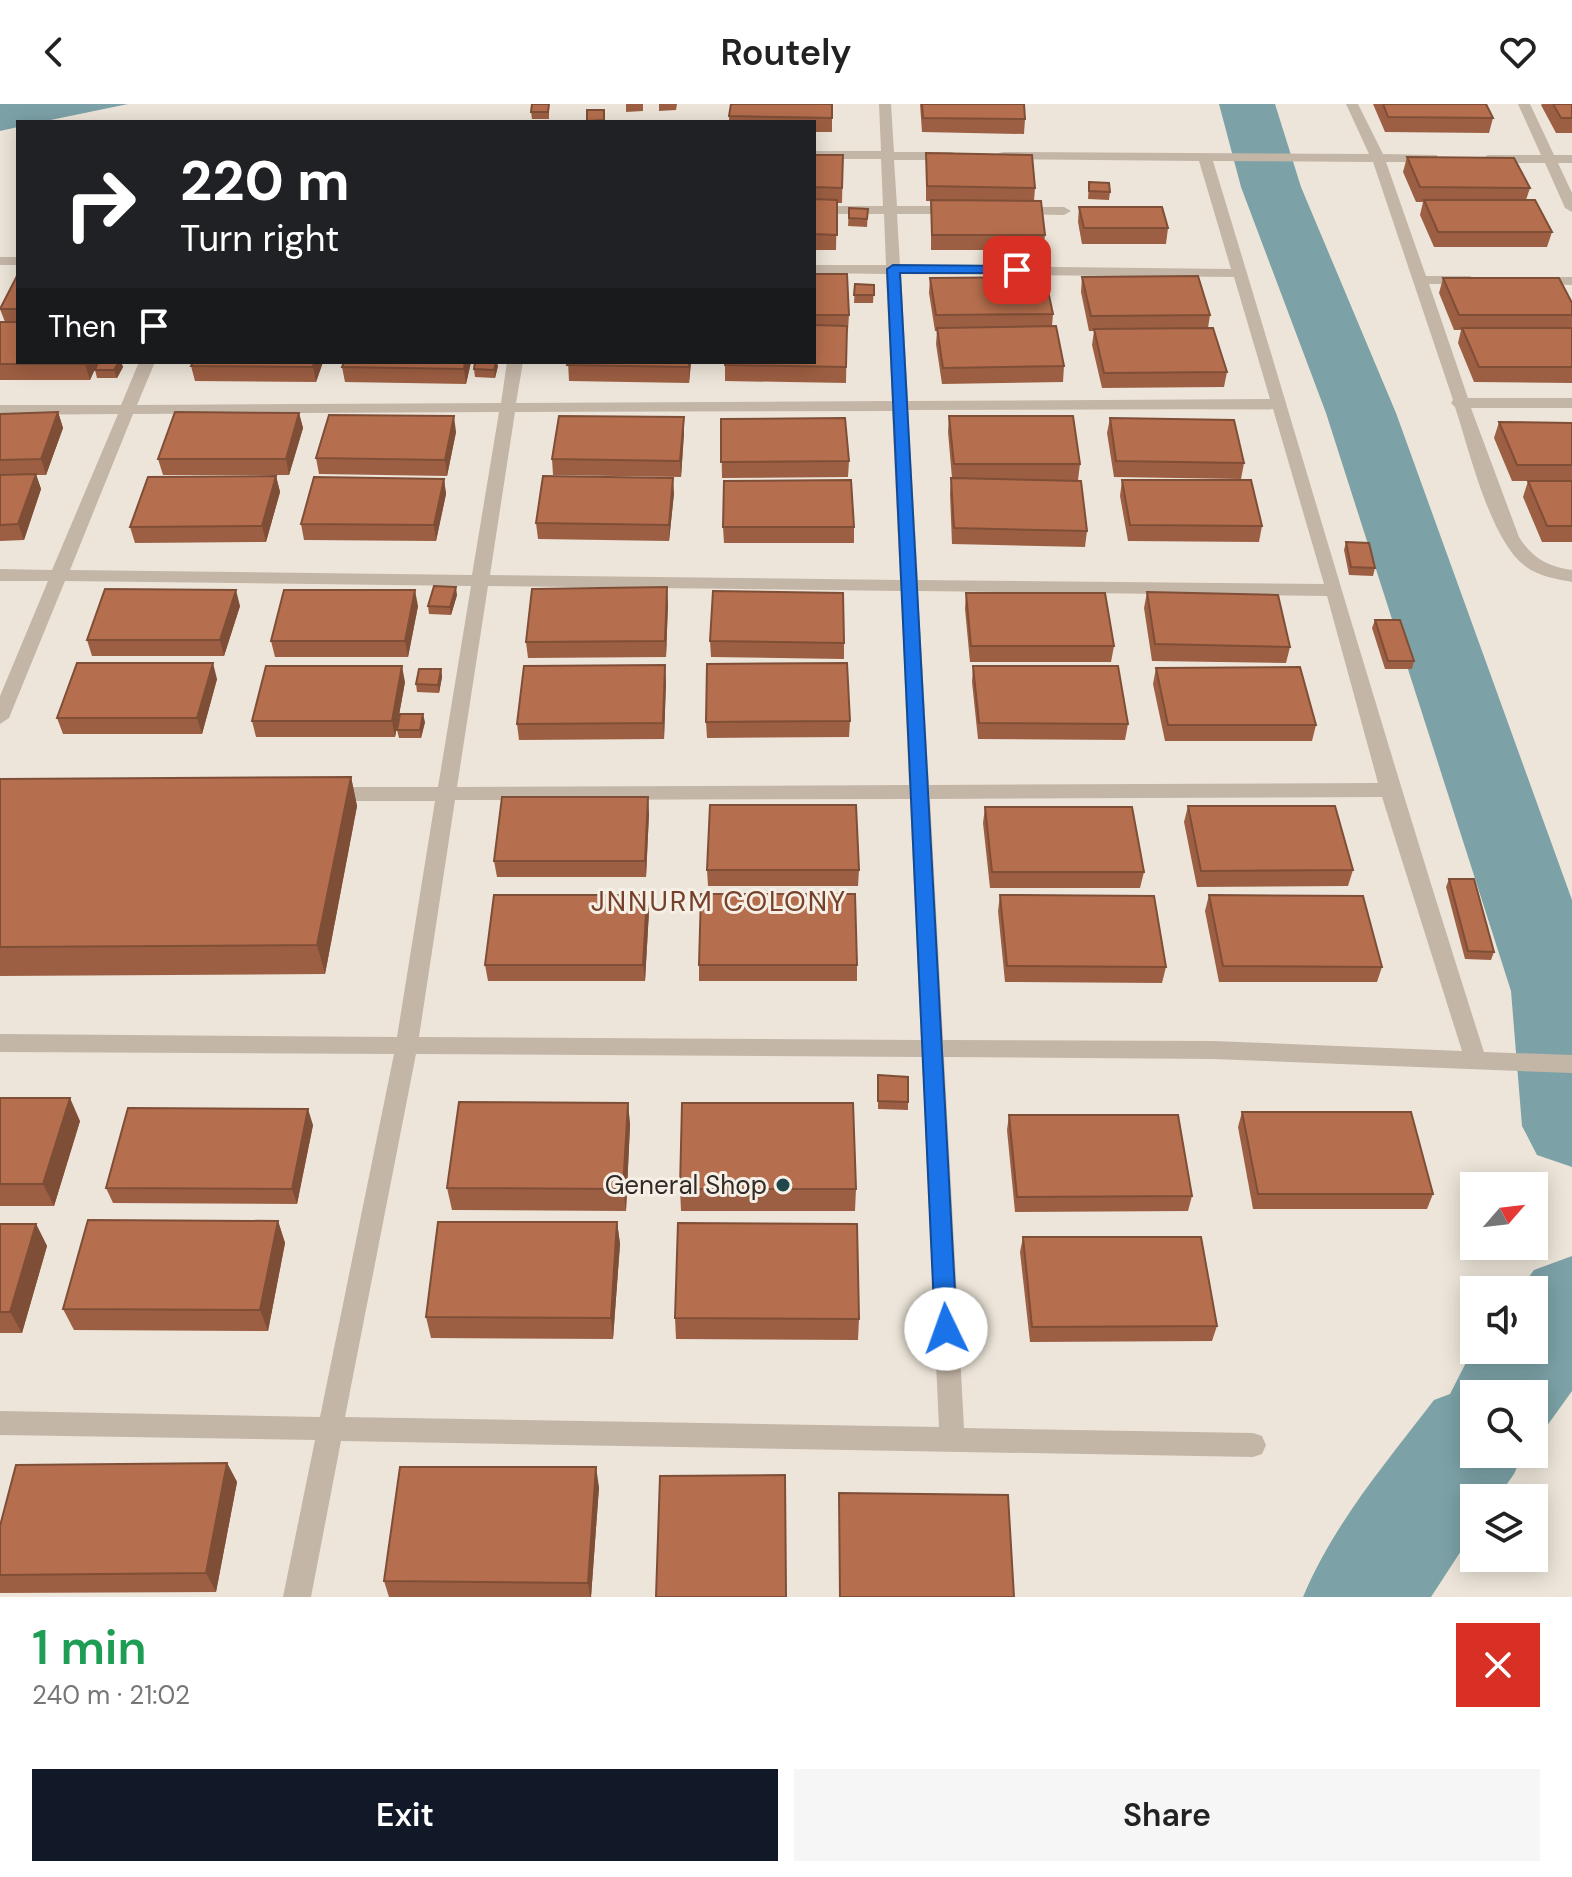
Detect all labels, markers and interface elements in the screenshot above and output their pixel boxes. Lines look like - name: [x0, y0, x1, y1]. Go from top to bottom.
- text: Routely: [720, 29, 852, 76]
- icon: back: [32, 30, 76, 74]
- icon: heart: [1496, 30, 1540, 74]
- text: 220 m: [180, 144, 350, 217]
- icon: right: [48, 152, 152, 256]
- text: Turn right: [180, 215, 339, 262]
- pin: [983, 236, 1051, 304]
- icon: arrive: [995, 248, 1039, 292]
- icon: arrive: [132, 304, 176, 348]
- text: Then: [48, 307, 116, 346]
- district label: JNNURM COLONY: [591, 883, 847, 920]
- place label: General Shop: [605, 1168, 767, 1202]
- north arrow: [1460, 1172, 1548, 1260]
- map controls: [1460, 1172, 1548, 1572]
- marker: General Shop: [774, 1176, 792, 1194]
- button: sound: [1460, 1276, 1548, 1364]
- position arrow: [904, 1287, 988, 1371]
- button: search: [1460, 1380, 1548, 1468]
- button: layers: [1460, 1484, 1548, 1572]
- text: 1 min: [32, 1616, 147, 1679]
- button: close: [1456, 1623, 1540, 1707]
- text: 240 m · 21:02: [32, 1678, 190, 1712]
- button: Exit: [32, 1769, 778, 1861]
- button: Share: [794, 1769, 1540, 1861]

